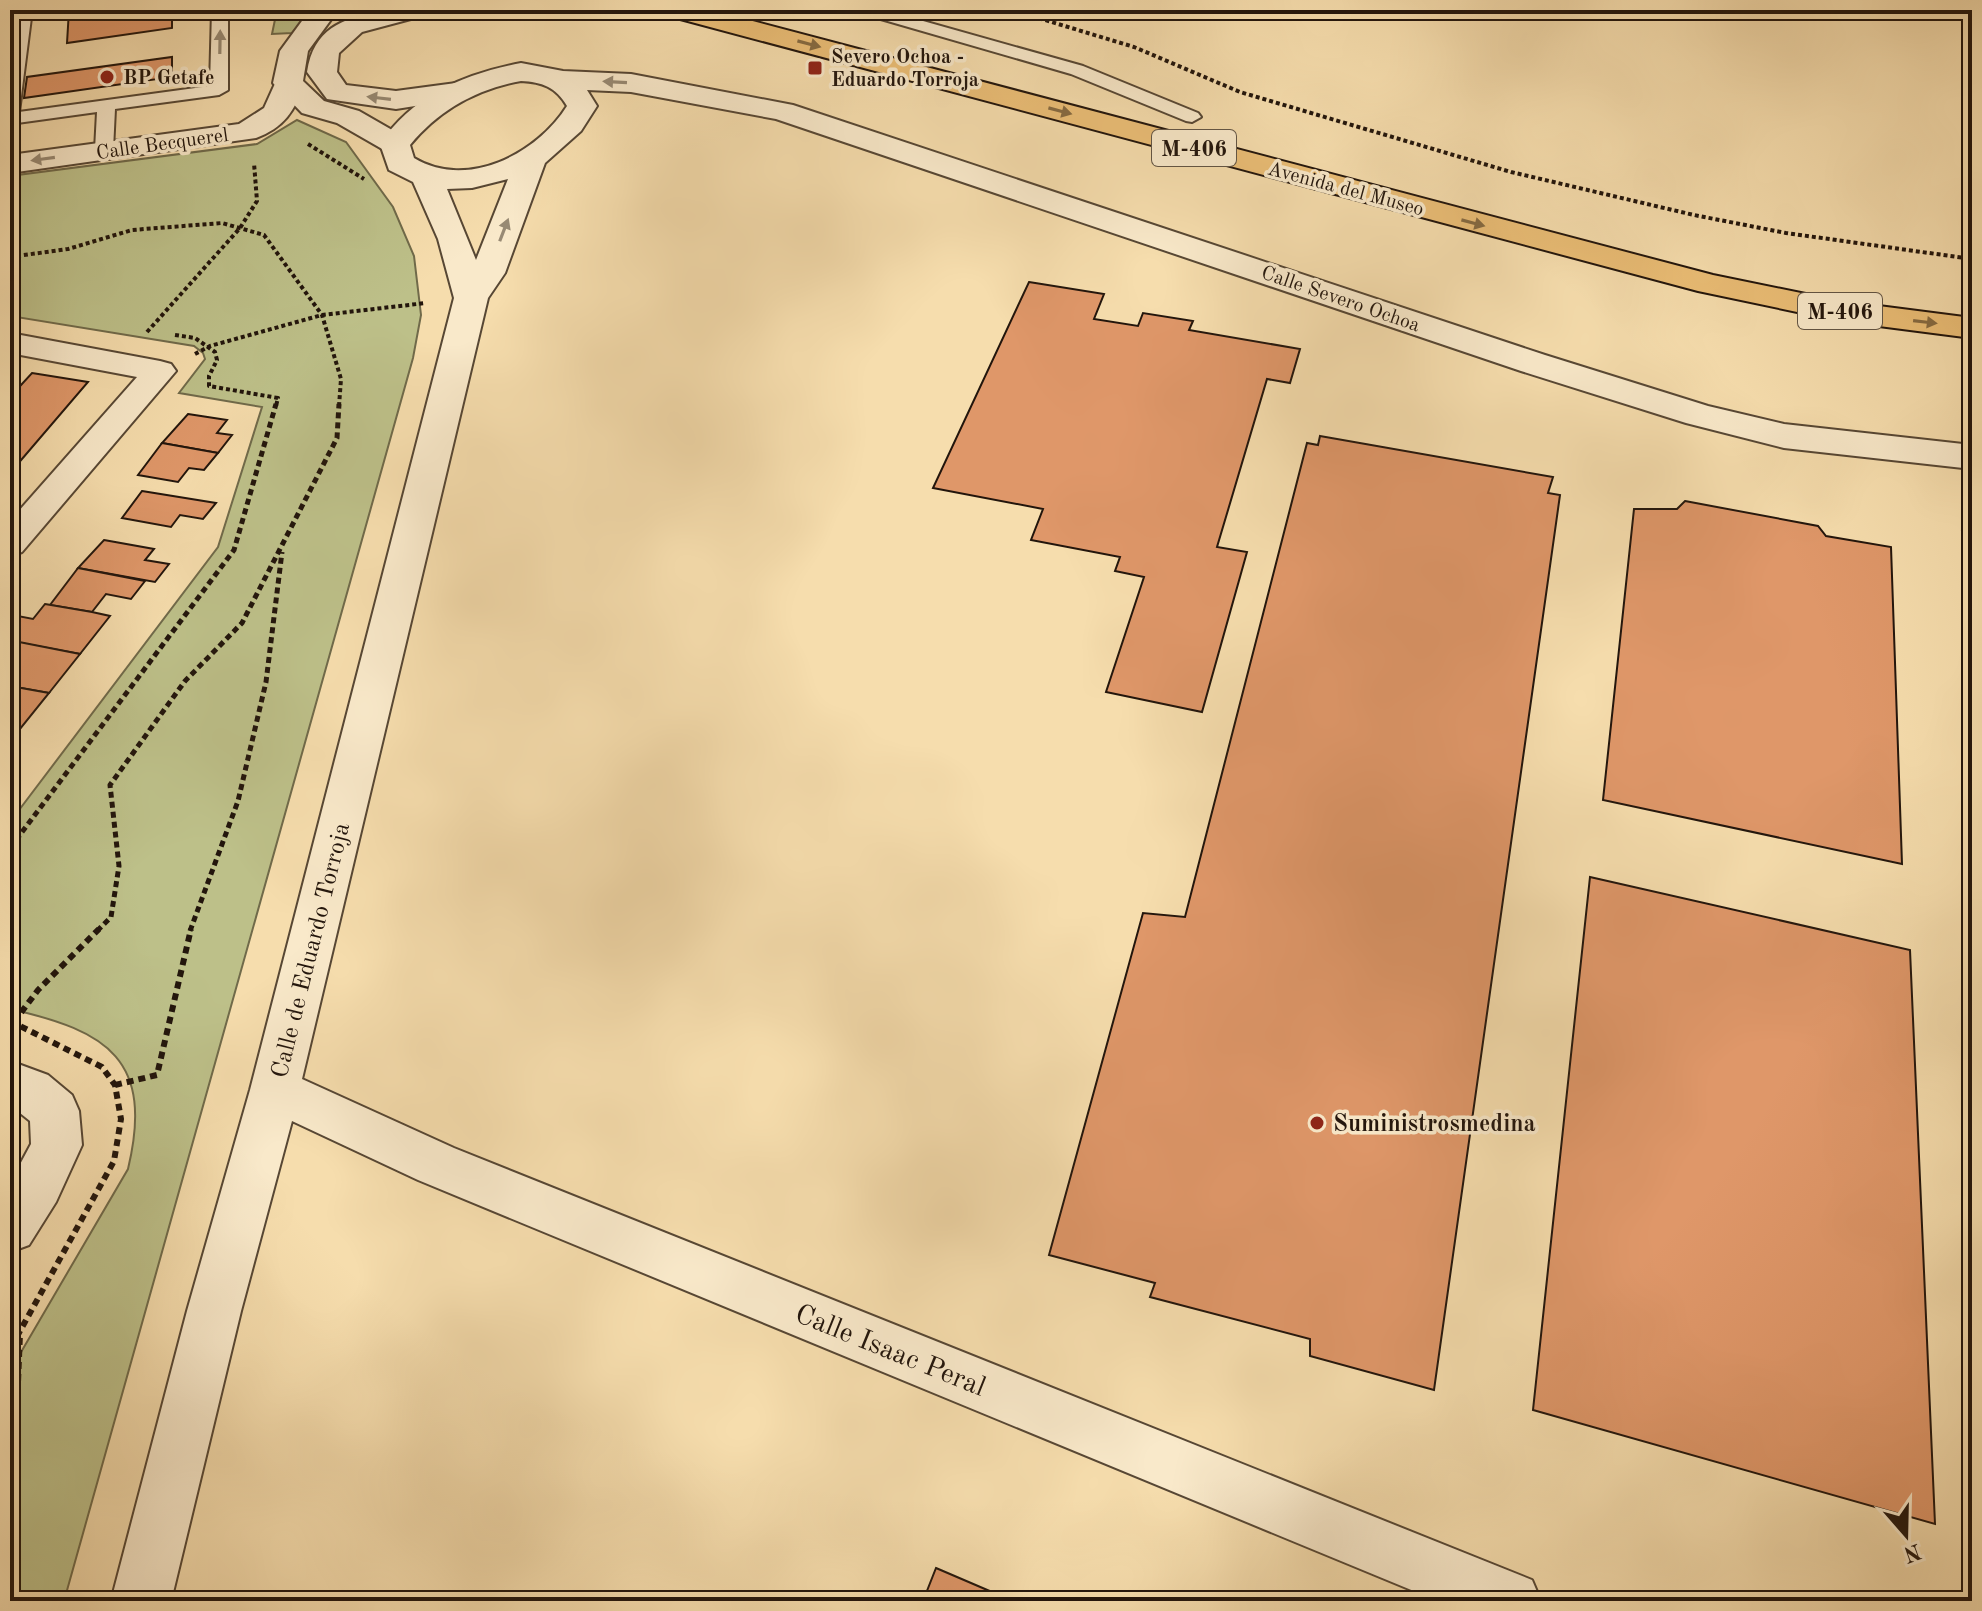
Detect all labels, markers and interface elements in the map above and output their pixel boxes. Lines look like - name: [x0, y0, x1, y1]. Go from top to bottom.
- one-way arrow: [213, 29, 226, 54]
- one-way arrow: [796, 38, 821, 50]
- place label: Severo Ochoa - Eduardo Torroja: [831, 48, 979, 91]
- marker: Severo Ochoa - Eduardo Torroja: [806, 59, 824, 77]
- marker: BP Getafe: [98, 68, 116, 86]
- place label: BP Getafe: [123, 69, 215, 89]
- one-way arrow: [602, 75, 627, 88]
- one-way arrow: [366, 91, 391, 104]
- one-way arrow: [1047, 106, 1072, 118]
- street label: Calle Becquerel: [95, 126, 230, 164]
- road number: M-406: [1152, 130, 1236, 166]
- one-way arrow: [30, 153, 55, 166]
- street label: Avenida del Museo: [1265, 159, 1426, 220]
- one-way arrow: [1460, 217, 1485, 229]
- one-way arrow: [498, 218, 511, 242]
- street label: Calle Severo Ochoa: [1258, 263, 1422, 336]
- road number: M-406: [1798, 293, 1882, 329]
- one-way arrow: [1912, 316, 1937, 329]
- street label: Calle de Eduardo Torroja: [269, 820, 355, 1081]
- place label: Suministrosmedina: [1333, 1113, 1536, 1137]
- marker: Suministrosmedina: [1308, 1114, 1326, 1132]
- street label: Calle Isaac Peral: [791, 1301, 989, 1403]
- north arrow: [1866, 1495, 1946, 1575]
- text: N: [1900, 1539, 1924, 1565]

